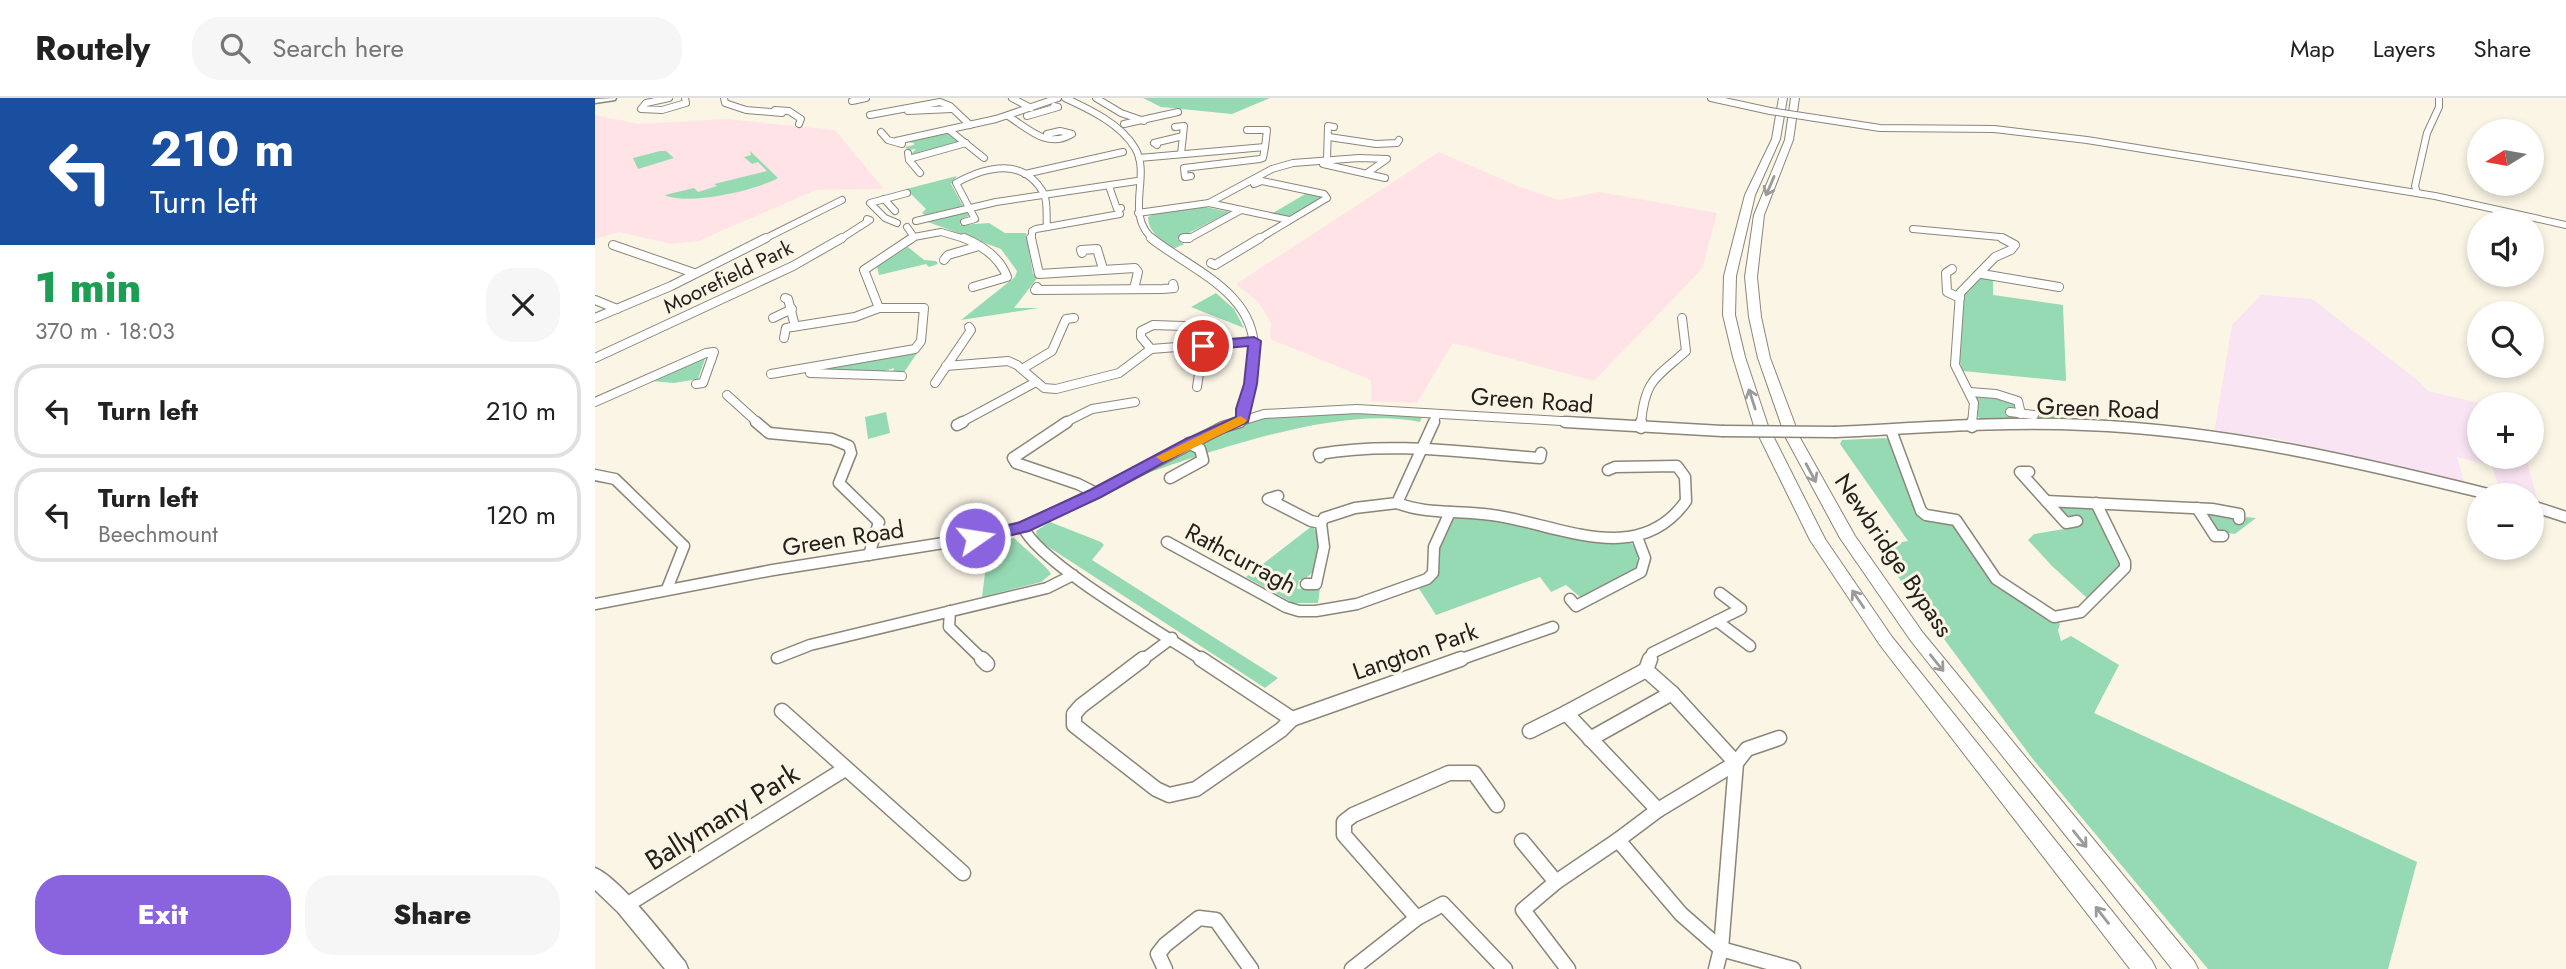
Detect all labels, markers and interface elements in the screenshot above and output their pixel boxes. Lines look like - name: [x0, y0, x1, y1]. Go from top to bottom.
- search box: [192, 17, 682, 80]
- text: Routely: [35, 25, 150, 72]
- icon: search: [216, 29, 254, 67]
- text: Search here: [272, 29, 404, 67]
- text: Map: [2290, 31, 2335, 66]
- text: Layers: [2373, 31, 2435, 66]
- text: Share: [2473, 31, 2531, 66]
- text: 210 m: [150, 114, 294, 184]
- north arrow: [2467, 119, 2545, 196]
- map controls: [2467, 119, 2544, 560]
- icon: left: [35, 126, 126, 217]
- one-way arrow: [1763, 175, 1776, 196]
- text: Turn left: [150, 179, 257, 225]
- button: sound: [2467, 210, 2544, 287]
- street label: Moorefield Park: [658, 232, 798, 321]
- text: 1 min: [35, 257, 141, 318]
- button: close: [486, 268, 560, 342]
- button: search: [2467, 301, 2544, 378]
- text: 370 m · 18:03: [35, 314, 175, 348]
- pin: [1173, 316, 1233, 376]
- icon: arrive: [1184, 327, 1222, 365]
- street label: Green Road: [1470, 378, 1594, 422]
- street label: Green Road: [2036, 388, 2160, 428]
- one-way arrow: [1745, 389, 1757, 411]
- icon: left: [39, 392, 77, 430]
- text: Turn left: [98, 392, 198, 430]
- text: 210 m: [486, 392, 556, 430]
- button: +: [2467, 392, 2544, 469]
- one-way arrow: [1805, 463, 1819, 483]
- street label: Newbridge Bypass: [1826, 466, 1962, 644]
- text: Turn left: [98, 479, 198, 517]
- button: −: [2467, 483, 2544, 560]
- icon: left: [39, 496, 77, 534]
- text: 120 m: [486, 496, 556, 534]
- position arrow: [938, 501, 1012, 575]
- street label: Green Road: [780, 511, 906, 565]
- street label: Rathcurragh: [1179, 514, 1303, 602]
- text: Beechmount: [98, 517, 218, 551]
- one-way arrow: [1851, 590, 1865, 610]
- street label: Langton Park: [1348, 613, 1483, 689]
- one-way arrow: [1929, 653, 1945, 671]
- street label: Ballymany Park: [637, 753, 808, 881]
- one-way arrow: [2073, 830, 2088, 848]
- button: Exit: [35, 875, 291, 955]
- button: Share: [305, 875, 560, 955]
- one-way arrow: [2094, 907, 2109, 925]

